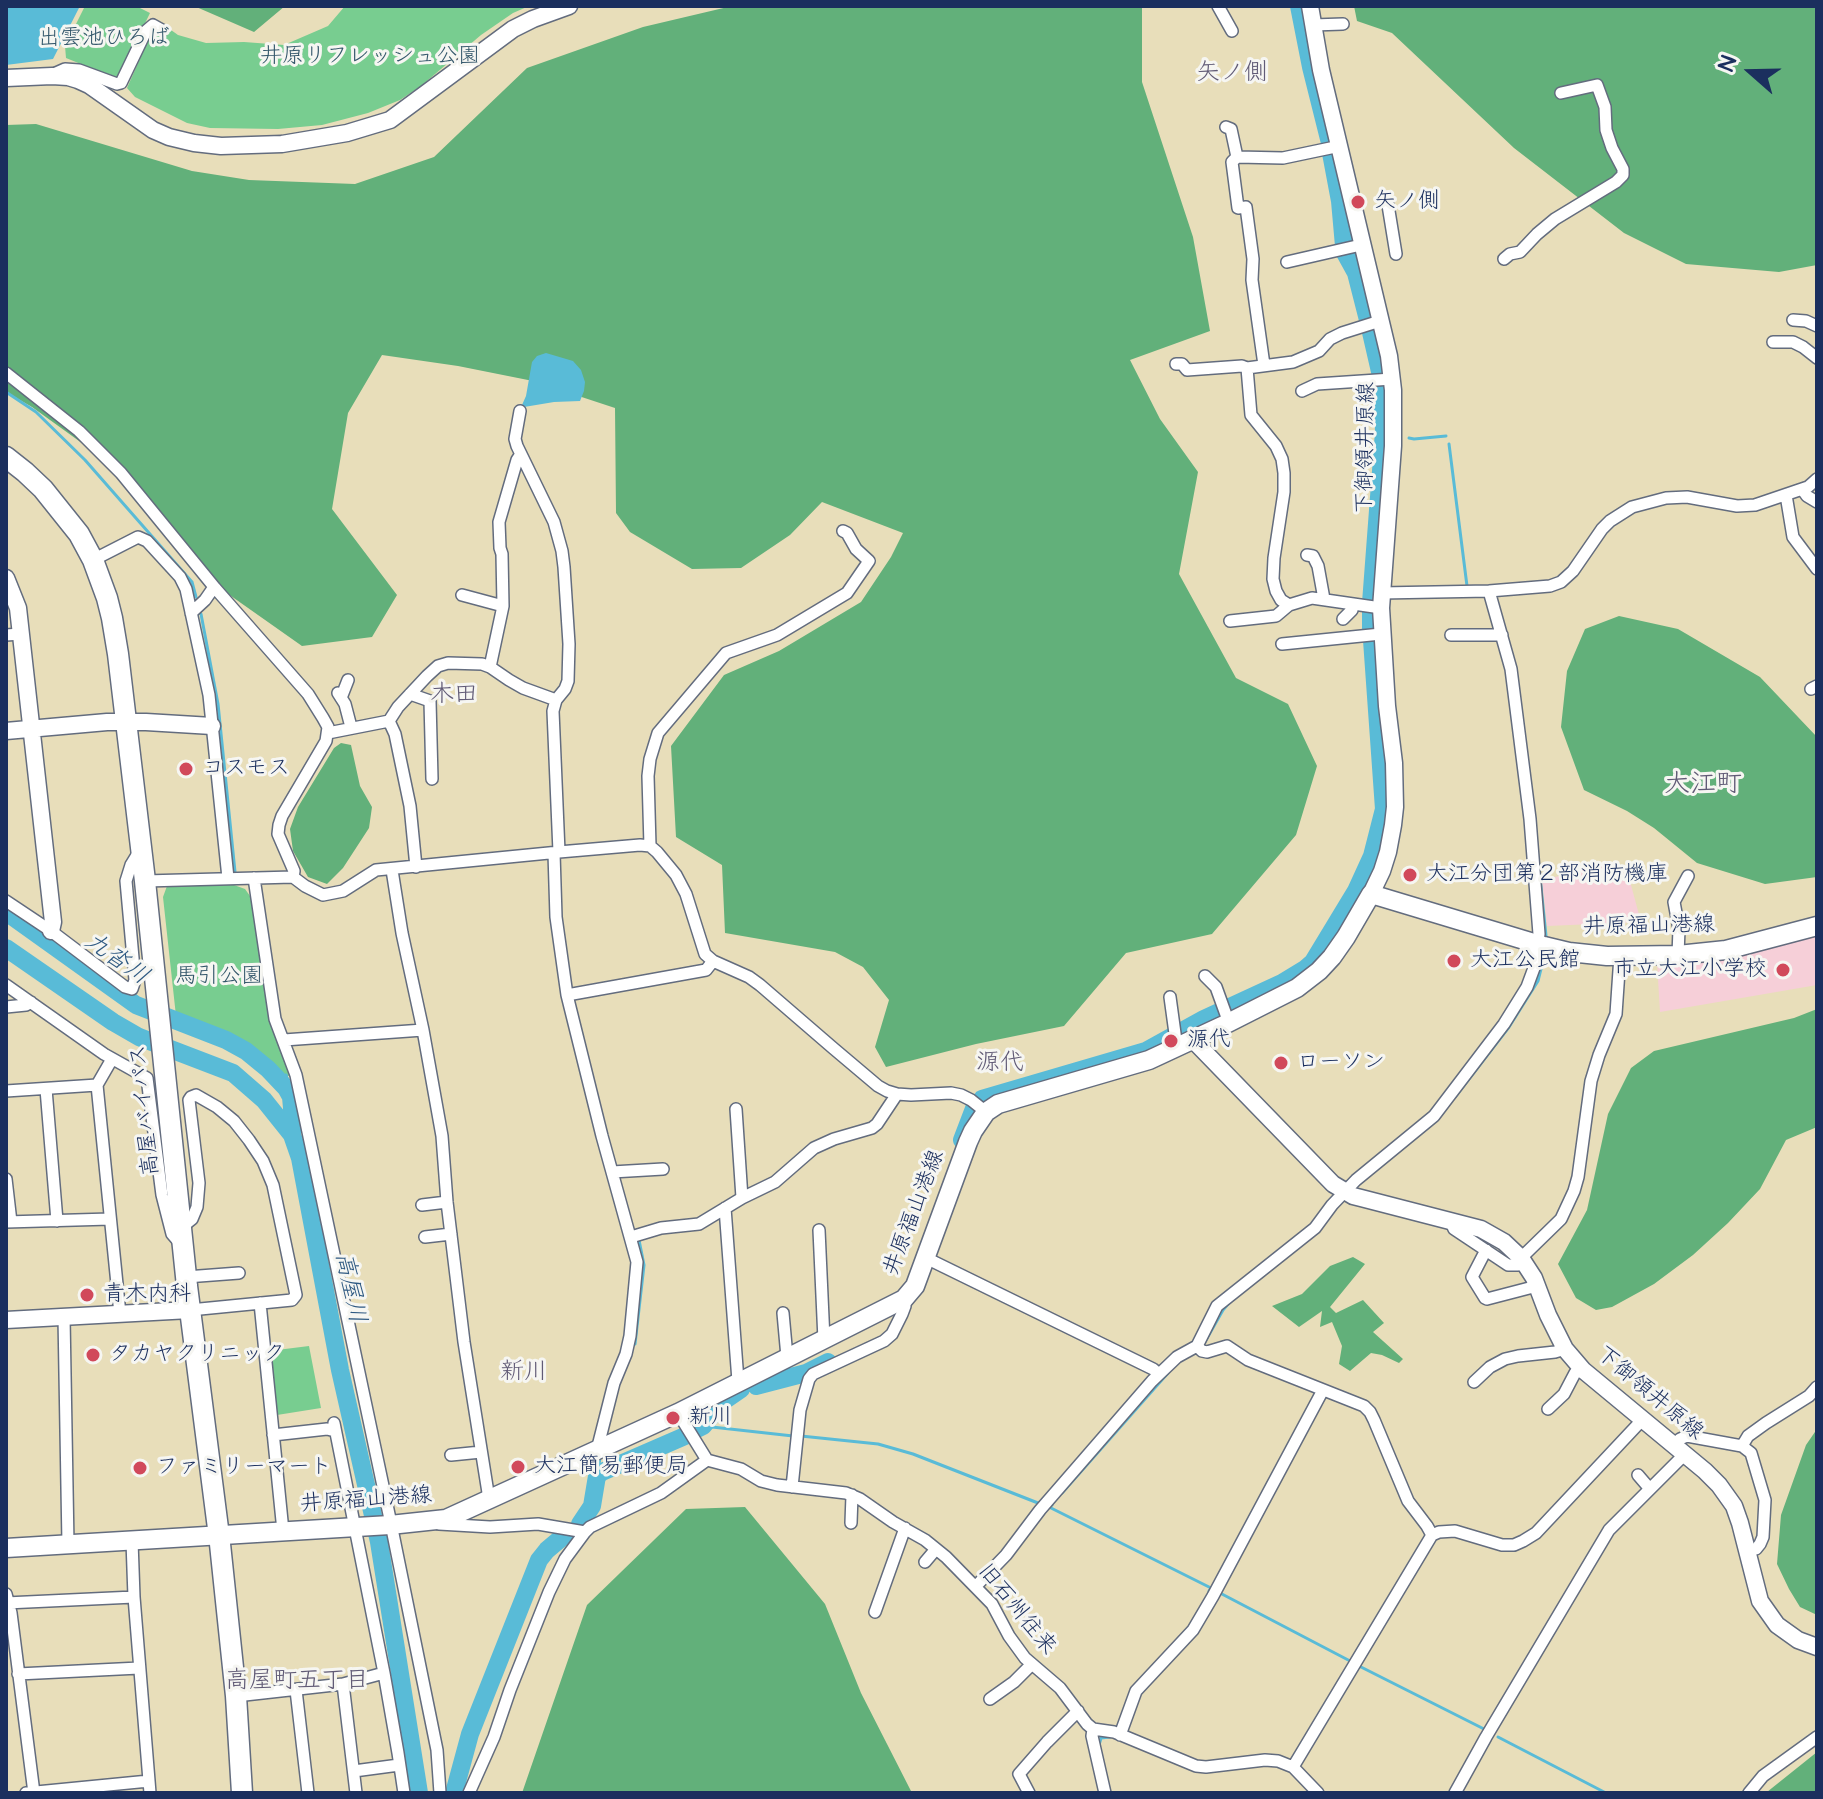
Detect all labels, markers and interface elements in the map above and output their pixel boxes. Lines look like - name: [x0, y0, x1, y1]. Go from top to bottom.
- park label: 出雲池ひろば: [38, 26, 170, 52]
- north arrow: [1711, 32, 1791, 112]
- park label: 井原リフレッシュ公園: [260, 44, 480, 70]
- text: N: [1711, 52, 1745, 75]
- district label: 矢ノ側: [1196, 60, 1268, 88]
- place label: 矢ノ側: [1374, 189, 1440, 215]
- marker: 矢ノ側: [1349, 193, 1367, 211]
- street label: 下御領井原線: [1353, 382, 1381, 514]
- district label: 木田: [430, 682, 478, 710]
- place label: コスモス: [202, 756, 290, 782]
- marker: コスモス: [177, 760, 195, 778]
- district label: 大江町: [1664, 770, 1742, 802]
- place label: 大江分団第２部消防機庫: [1426, 862, 1668, 888]
- marker: 大江分団第２部消防機庫: [1401, 866, 1419, 884]
- street label: 井原福山港線: [1583, 913, 1715, 941]
- water label: 九沓川: [78, 928, 154, 992]
- place label: 大江公民館: [1470, 948, 1580, 974]
- marker: 大江公民館: [1445, 952, 1463, 970]
- place label: 市立大江小学校: [1613, 957, 1767, 983]
- marker: 市立大江小学校: [1774, 961, 1792, 979]
- park label: 馬引公園: [175, 964, 263, 990]
- place label: 源代: [1187, 1028, 1231, 1054]
- marker: 源代: [1162, 1032, 1180, 1050]
- street label: 高屋バイパス: [126, 1043, 166, 1177]
- district label: 源代: [976, 1050, 1024, 1078]
- place label: ローソン: [1297, 1050, 1385, 1076]
- marker: ローソン: [1272, 1054, 1290, 1072]
- street label: 井原福山港線: [879, 1147, 951, 1279]
- water label: 高屋川: [327, 1250, 371, 1326]
- place label: 青木内科: [103, 1282, 191, 1308]
- marker: 青木内科: [78, 1286, 96, 1304]
- street label: 下御領井原線: [1590, 1341, 1708, 1447]
- place label: タカヤクリニック: [109, 1342, 285, 1368]
- marker: タカヤクリニック: [84, 1346, 102, 1364]
- district label: 新川: [500, 1359, 548, 1387]
- place label: 新川: [689, 1405, 733, 1431]
- marker: 新川: [664, 1409, 682, 1427]
- place label: 大江簡易郵便局: [534, 1454, 688, 1480]
- place label: ファミリーマート: [156, 1455, 332, 1481]
- marker: 大江簡易郵便局: [509, 1458, 527, 1476]
- marker: ファミリーマート: [131, 1459, 149, 1477]
- street label: 井原福山港線: [299, 1483, 433, 1519]
- street label: 旧石州往来: [971, 1559, 1061, 1661]
- district label: 高屋町五丁目: [225, 1668, 369, 1696]

